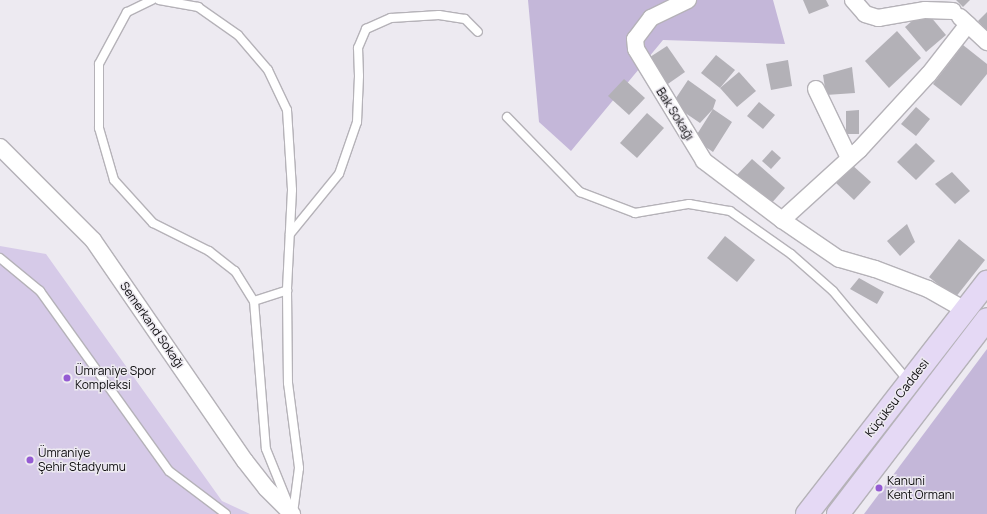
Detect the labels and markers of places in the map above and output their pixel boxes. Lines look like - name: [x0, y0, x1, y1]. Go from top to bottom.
- place label: Ümraniye Spor Kompleksi: [75, 364, 156, 392]
- marker: Ümraniye Spor Kompleksi: [62, 373, 72, 383]
- place label: Ümraniye Şehir Stadyumu: [38, 446, 126, 474]
- marker: Ümraniye Şehir Stadyumu: [25, 455, 35, 465]
- place label: Kanuni Kent Ormanı: [887, 474, 955, 502]
- marker: Kanuni Kent Ormanı: [874, 483, 884, 493]

